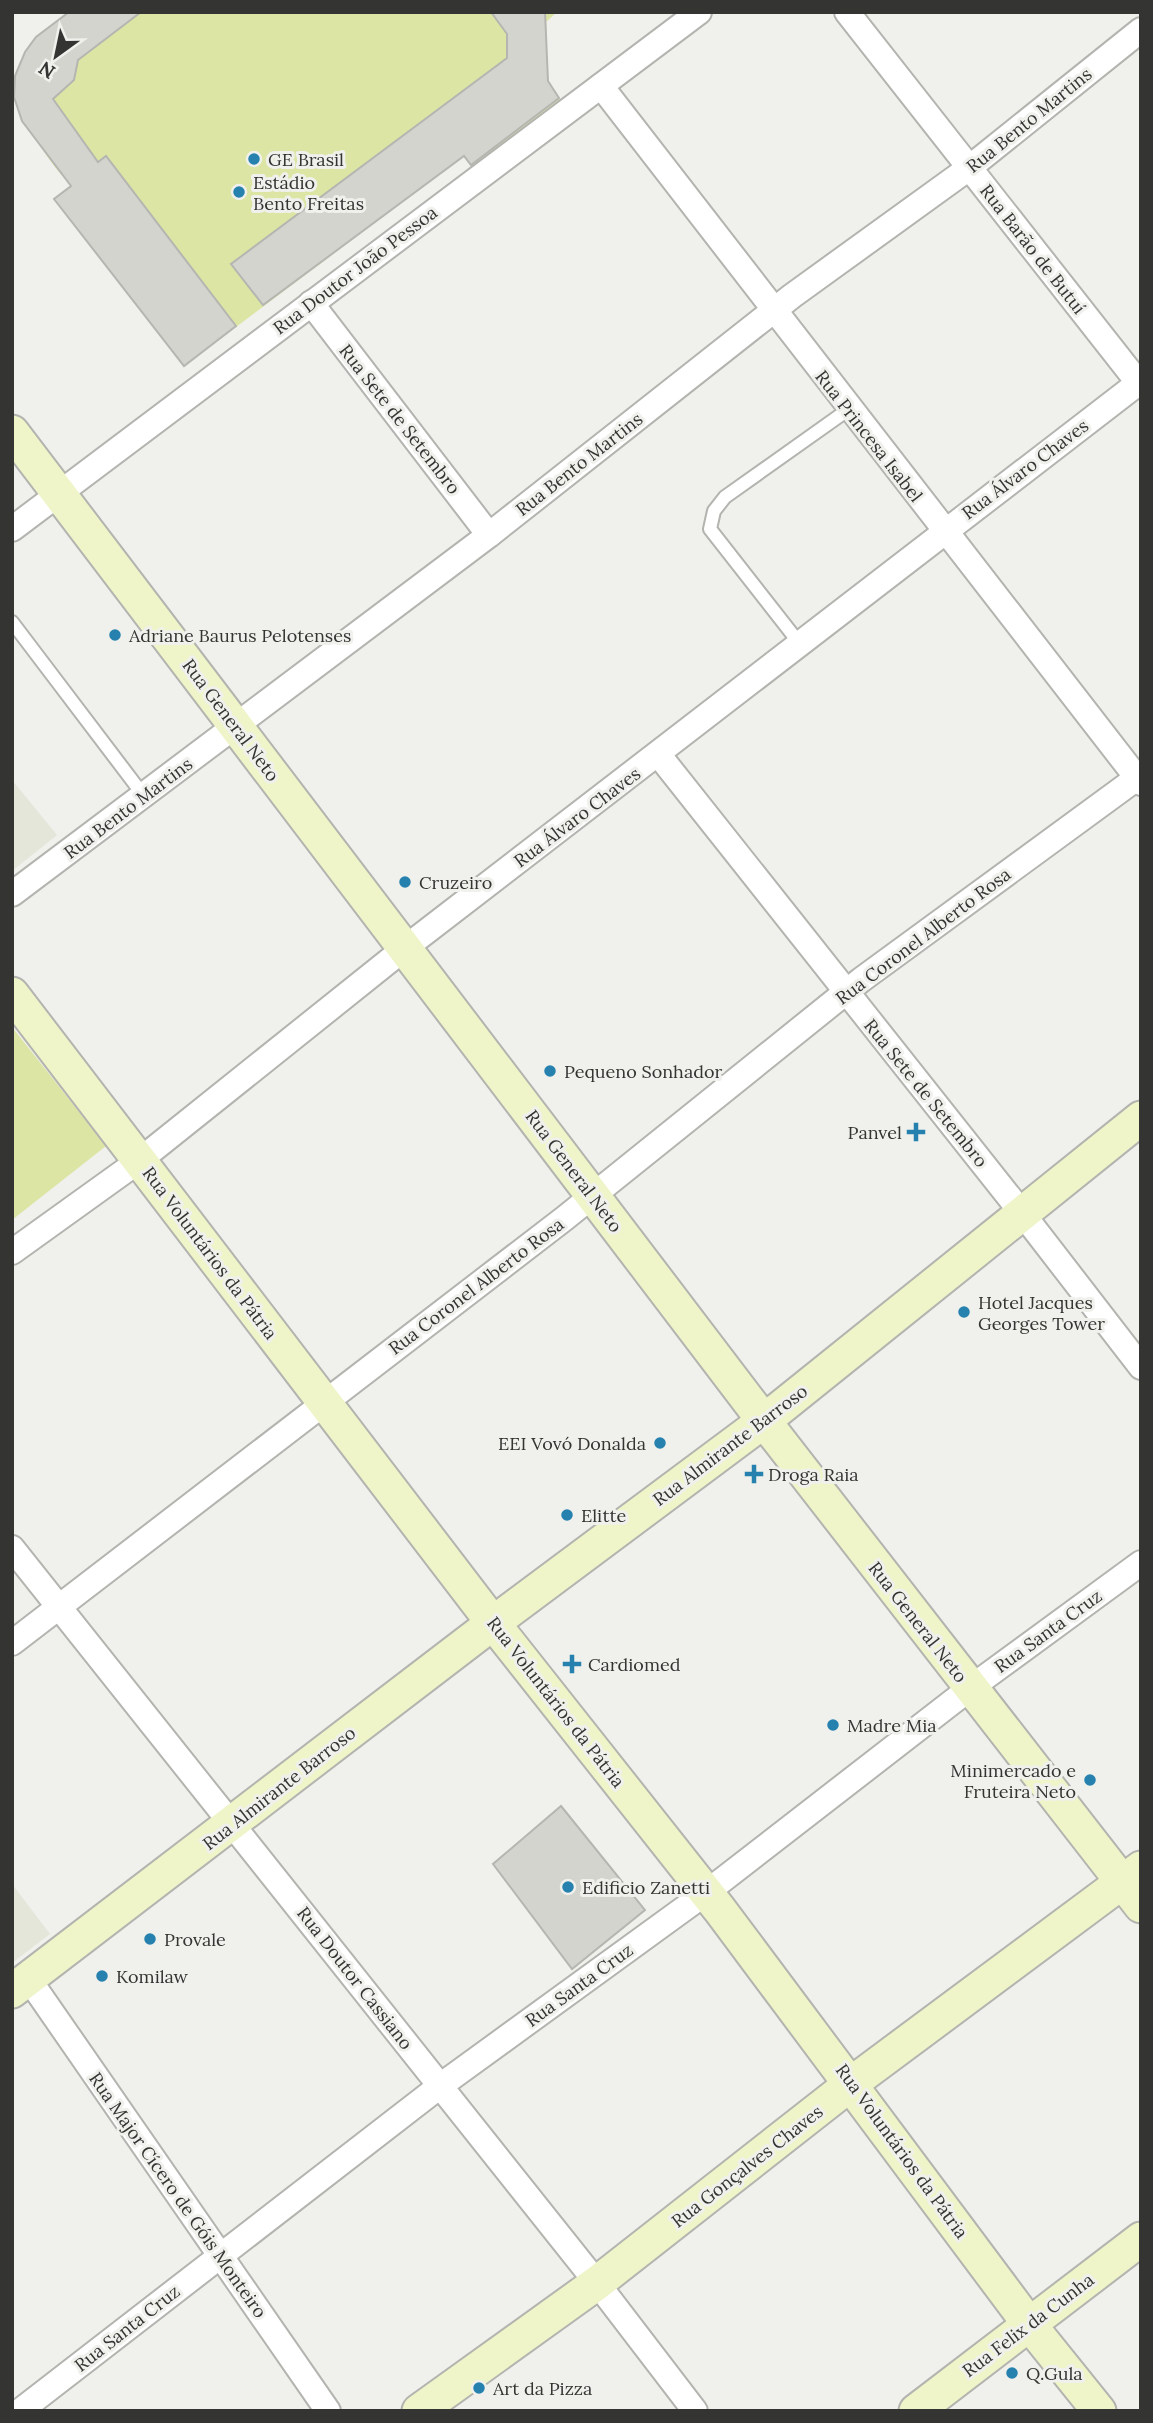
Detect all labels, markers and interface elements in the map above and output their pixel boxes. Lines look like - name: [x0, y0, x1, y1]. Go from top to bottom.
- north arrow: [21, 21, 91, 91]
- text: N: [34, 56, 59, 84]
- street label: Rua Bento Martins: [962, 62, 1096, 178]
- place label: GE Brasil: [268, 148, 344, 171]
- marker: GE Brasil: [246, 151, 262, 167]
- place label: Estádio Bento Freitas: [253, 171, 364, 215]
- street label: Rua Barão de Butuí: [975, 179, 1091, 319]
- marker: Estádio Bento Freitas: [231, 184, 247, 200]
- street label: Rua Doutor João Pessoa: [268, 201, 442, 339]
- street label: Rua Sete de Setembro: [334, 339, 466, 499]
- street label: Rua Princesa Isabel: [810, 365, 928, 507]
- street label: Rua Bento Martins: [511, 407, 647, 521]
- street label: Rua Álvaro Chaves: [957, 414, 1093, 524]
- place label: Adriane Baurus Pelotenses: [128, 624, 351, 647]
- marker: Adriane Baurus Pelotenses: [107, 627, 123, 643]
- street label: Rua General Neto: [177, 654, 285, 786]
- street label: Rua Bento Martins: [59, 752, 197, 864]
- street label: Rua Álvaro Chaves: [509, 762, 645, 872]
- street label: Rua Coronel Alberto Rosa: [831, 863, 1015, 1009]
- place label: Cruzeiro: [419, 871, 492, 894]
- marker: Cruzeiro: [397, 874, 413, 890]
- street label: Rua Sete de Setembro: [859, 1014, 993, 1172]
- place label: Pequeno Sonhador: [564, 1060, 722, 1083]
- marker: Pequeno Sonhador: [542, 1063, 558, 1079]
- street label: Rua General Neto: [520, 1105, 628, 1237]
- place label: Panvel: [848, 1121, 902, 1144]
- marker: Panvel: [908, 1124, 924, 1140]
- street label: Rua Voluntários da Pátria: [137, 1162, 283, 1344]
- street label: Rua Coronel Alberto Rosa: [384, 1213, 568, 1359]
- place label: Hotel Jacques Georges Tower: [978, 1291, 1105, 1335]
- marker: Hotel Jacques Georges Tower: [956, 1304, 972, 1320]
- street label: Rua Almirante Barroso: [648, 1379, 812, 1511]
- place label: EEI Vovó Donalda: [498, 1432, 646, 1455]
- marker: EEI Vovó Donalda: [652, 1435, 668, 1451]
- place label: Droga Raia: [768, 1463, 859, 1486]
- marker: Droga Raia: [746, 1466, 762, 1482]
- place label: Elitte: [581, 1504, 627, 1527]
- marker: Elitte: [559, 1507, 575, 1523]
- street label: Rua General Neto: [864, 1557, 972, 1687]
- street label: Rua Santa Cruz: [990, 1584, 1106, 1678]
- street label: Rua Voluntários da Pátria: [482, 1612, 630, 1792]
- place label: Cardiomed: [588, 1653, 681, 1676]
- marker: Cardiomed: [562, 1654, 582, 1674]
- place label: Madre Mia: [847, 1714, 937, 1737]
- marker: Madre Mia: [825, 1717, 841, 1733]
- street label: Rua Almirante Barroso: [198, 1721, 360, 1855]
- place label: Minimercado e Fruteira Neto: [950, 1759, 1076, 1803]
- marker: Minimercado e Fruteira Neto: [1082, 1772, 1098, 1788]
- place label: Edificio Zanetti: [582, 1876, 710, 1899]
- marker: Edificio Zanetti: [560, 1879, 576, 1895]
- street label: Rua Doutor Cassiano: [292, 1902, 418, 2054]
- place label: Provale: [164, 1928, 226, 1951]
- marker: Provale: [142, 1931, 158, 1947]
- street label: Rua Santa Cruz: [521, 1938, 637, 2032]
- place label: Komilaw: [116, 1965, 189, 1988]
- marker: Komilaw: [94, 1968, 110, 1984]
- street label: Rua Voluntários da Pátria: [831, 2059, 973, 2243]
- street label: Rua Major Cícero de Góis Monteiro: [84, 2068, 272, 2322]
- street label: Rua Gonçalves Chaves: [667, 2100, 827, 2232]
- street label: Rua Felix da Cunha: [958, 2268, 1098, 2382]
- street label: Rua Santa Cruz: [70, 2280, 184, 2376]
- place label: Q.Gula: [1026, 2362, 1083, 2385]
- marker: Q.Gula: [1004, 2365, 1020, 2381]
- place label: Art da Pizza: [492, 2377, 592, 2400]
- marker: Art da Pizza: [471, 2380, 487, 2396]

